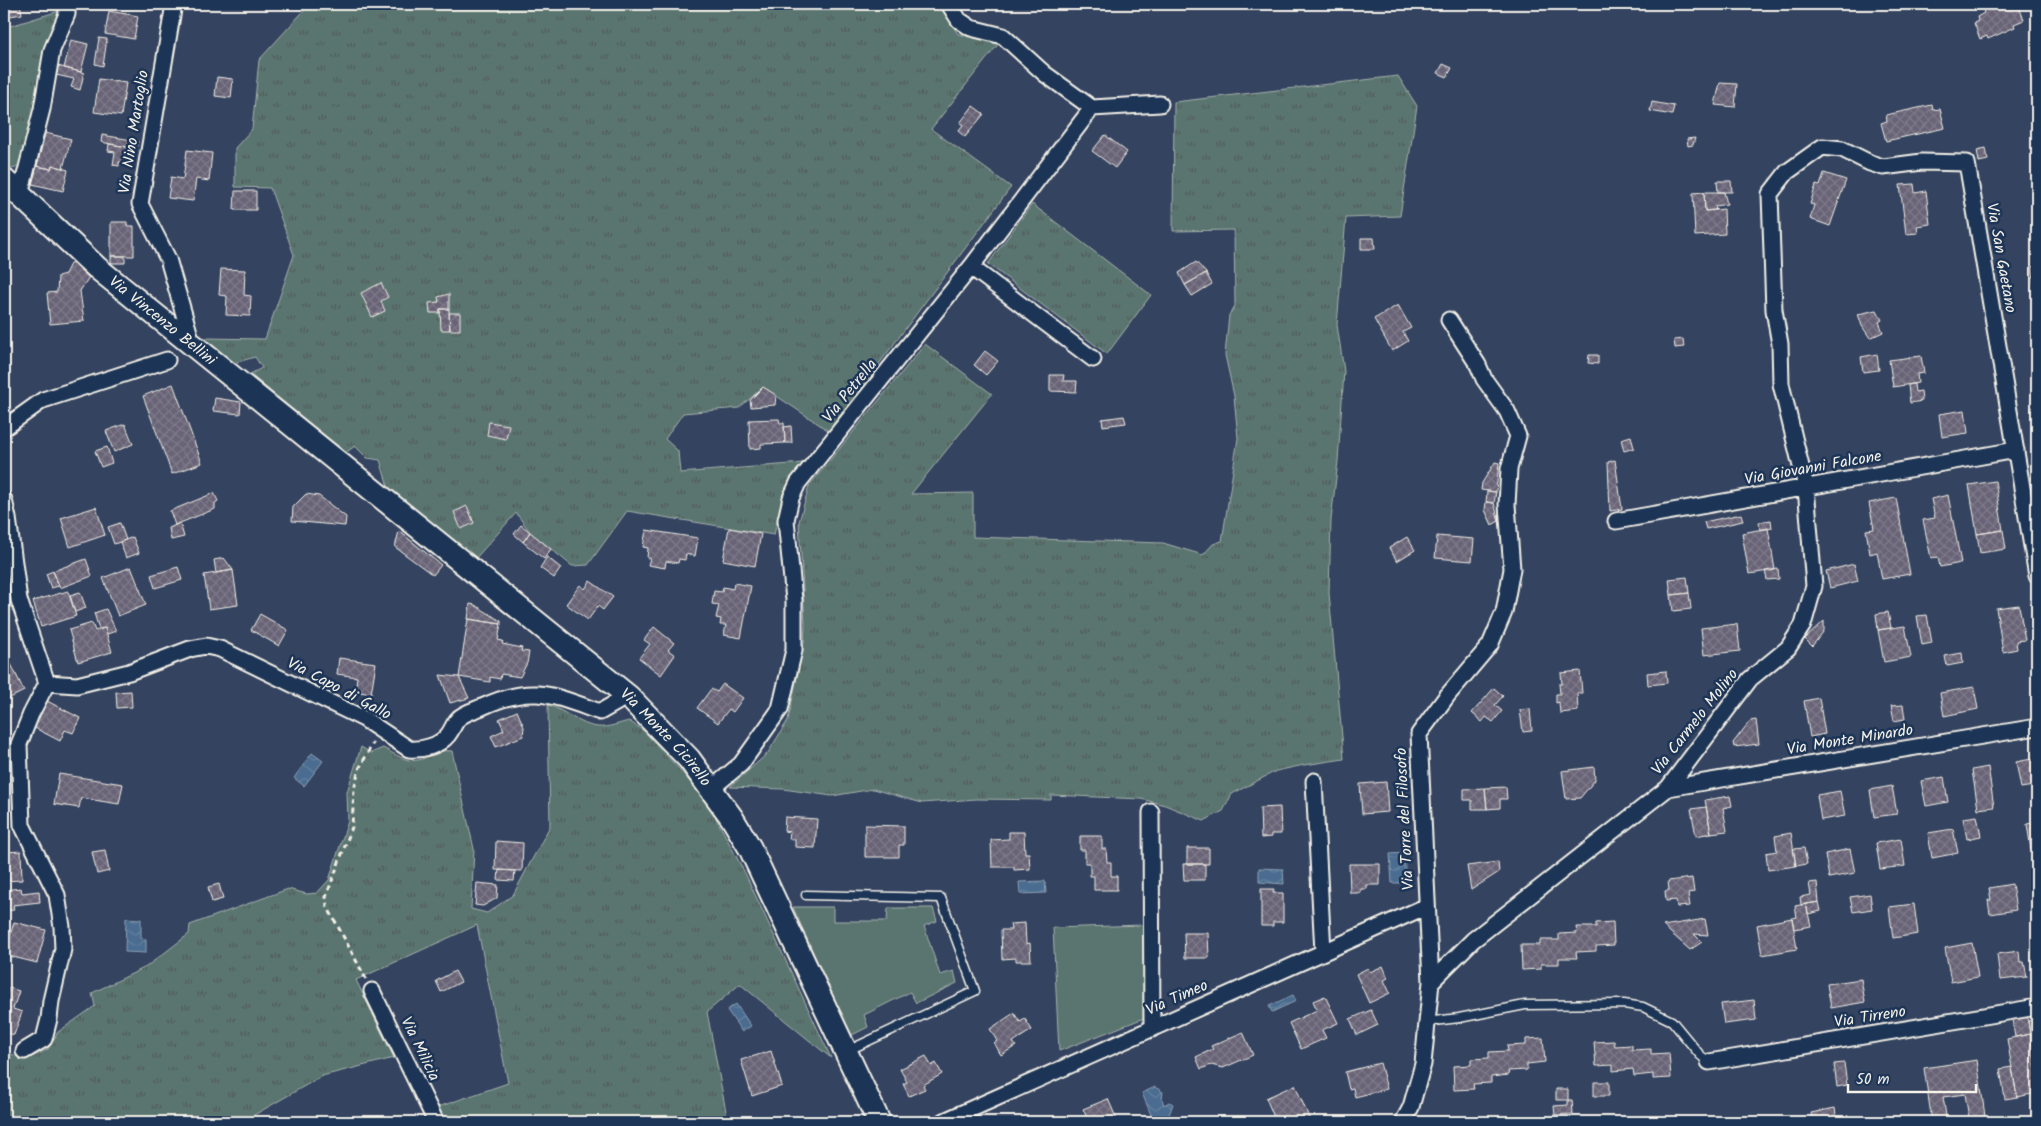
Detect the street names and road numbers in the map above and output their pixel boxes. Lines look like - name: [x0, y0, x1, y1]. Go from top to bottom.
- street label: Via Nino Martoglio: [112, 69, 156, 195]
- street label: Via San Gaetano: [1979, 201, 2023, 315]
- street label: Via Vincenzo Bellini: [103, 269, 223, 373]
- street label: Via Petrella: [816, 354, 884, 428]
- street label: Via Giovanni Falcone: [1743, 444, 1883, 492]
- street label: Via Capo di Gallo: [282, 651, 396, 727]
- street label: Via Carmelo Molino: [1645, 663, 1745, 781]
- street label: Via Monte Cicirello: [615, 682, 718, 792]
- street label: Via Monte Minardo: [1785, 718, 1915, 762]
- street label: Via Torre del Filosofo: [1389, 747, 1421, 891]
- street label: Via Timeo: [1142, 973, 1212, 1023]
- street label: Via Tirreno: [1832, 999, 1908, 1035]
- street label: Via Milicia: [394, 1013, 446, 1085]

